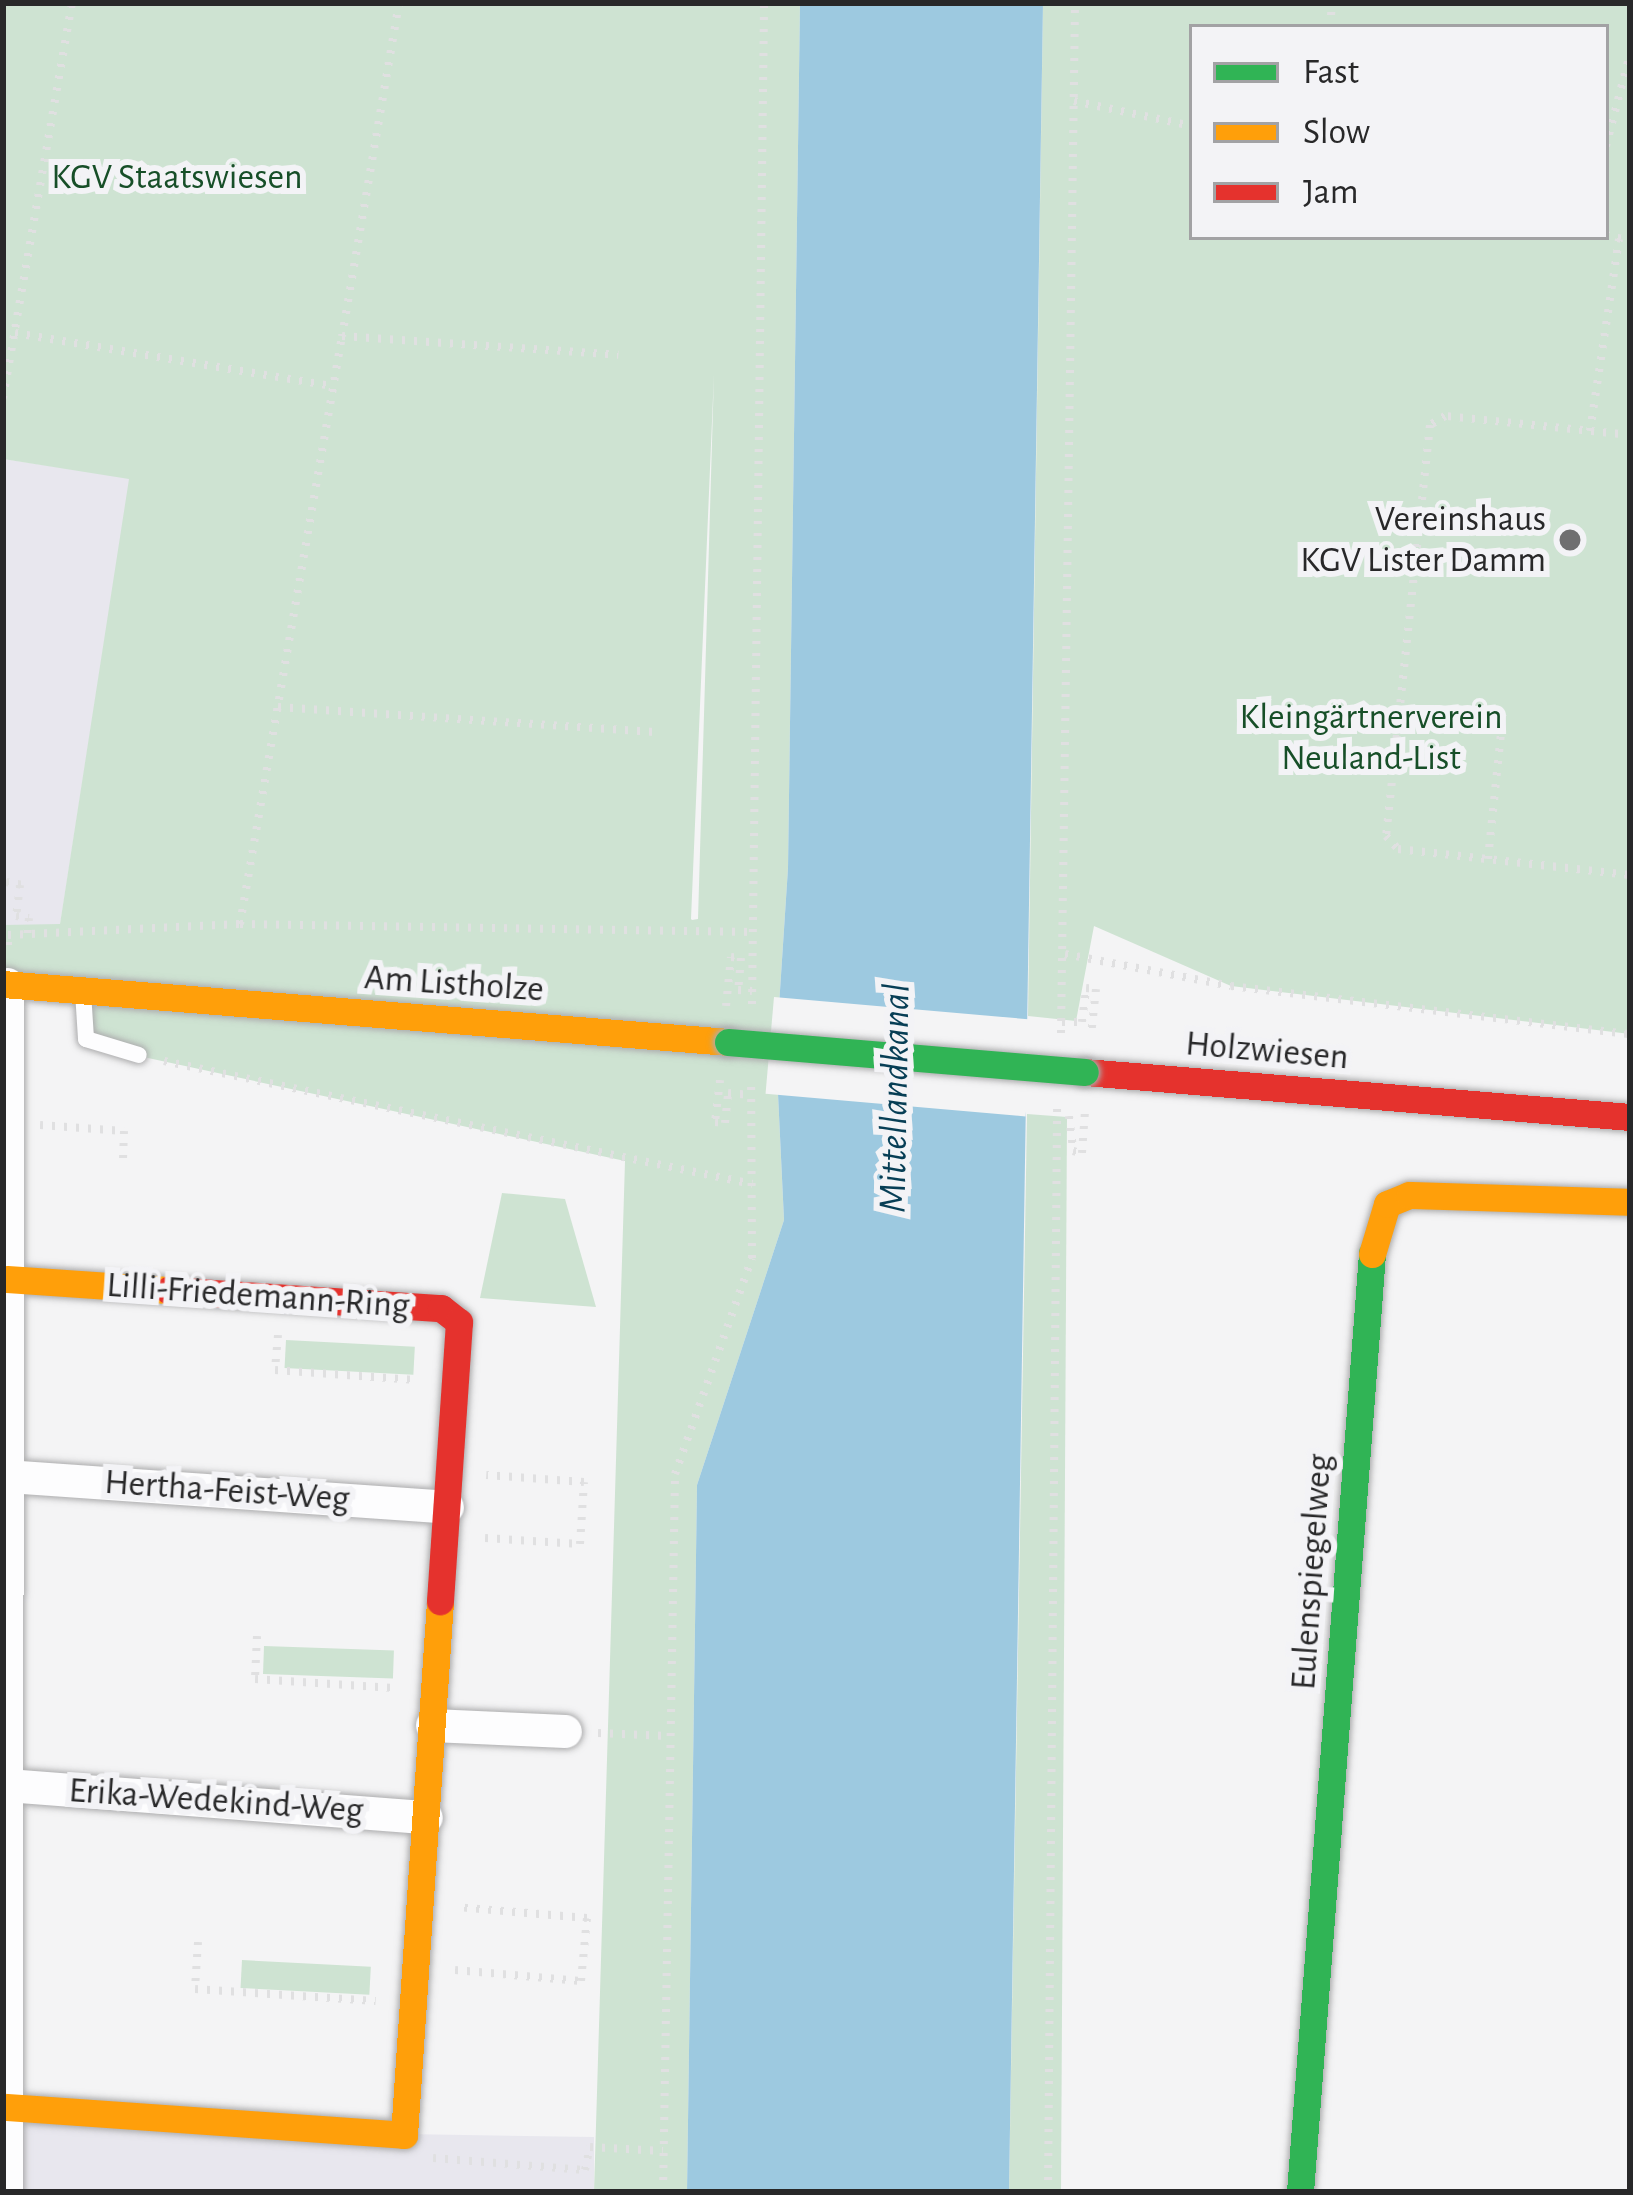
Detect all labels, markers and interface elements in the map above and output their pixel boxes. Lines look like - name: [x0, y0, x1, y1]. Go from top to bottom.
- legend: [1189, 24, 1609, 240]
- text: Fast: [1303, 54, 1359, 90]
- text: Slow: [1303, 114, 1370, 150]
- park label: KGV Staatswiesen: [51, 156, 303, 200]
- text: Jam: [1303, 174, 1359, 210]
- place label: Vereinshaus KGV Lister Damm: [1300, 497, 1546, 582]
- marker: Vereinshaus KGV Lister Damm: [1557, 527, 1583, 553]
- park label: Kleingärtnerverein Neuland-List: [1240, 695, 1502, 780]
- street label: Am Listholze: [363, 956, 545, 1012]
- water label: Mittellandkanal: [871, 983, 921, 1213]
- street label: Holzwiesen: [1184, 1022, 1350, 1080]
- street label: Lilli-Friedemann-Ring: [105, 1264, 411, 1328]
- street label: Eulenspiegelweg: [1282, 1453, 1342, 1691]
- street label: Hertha-Feist-Weg: [103, 1461, 351, 1521]
- street label: Erika-Wedekind-Weg: [67, 1769, 365, 1833]

